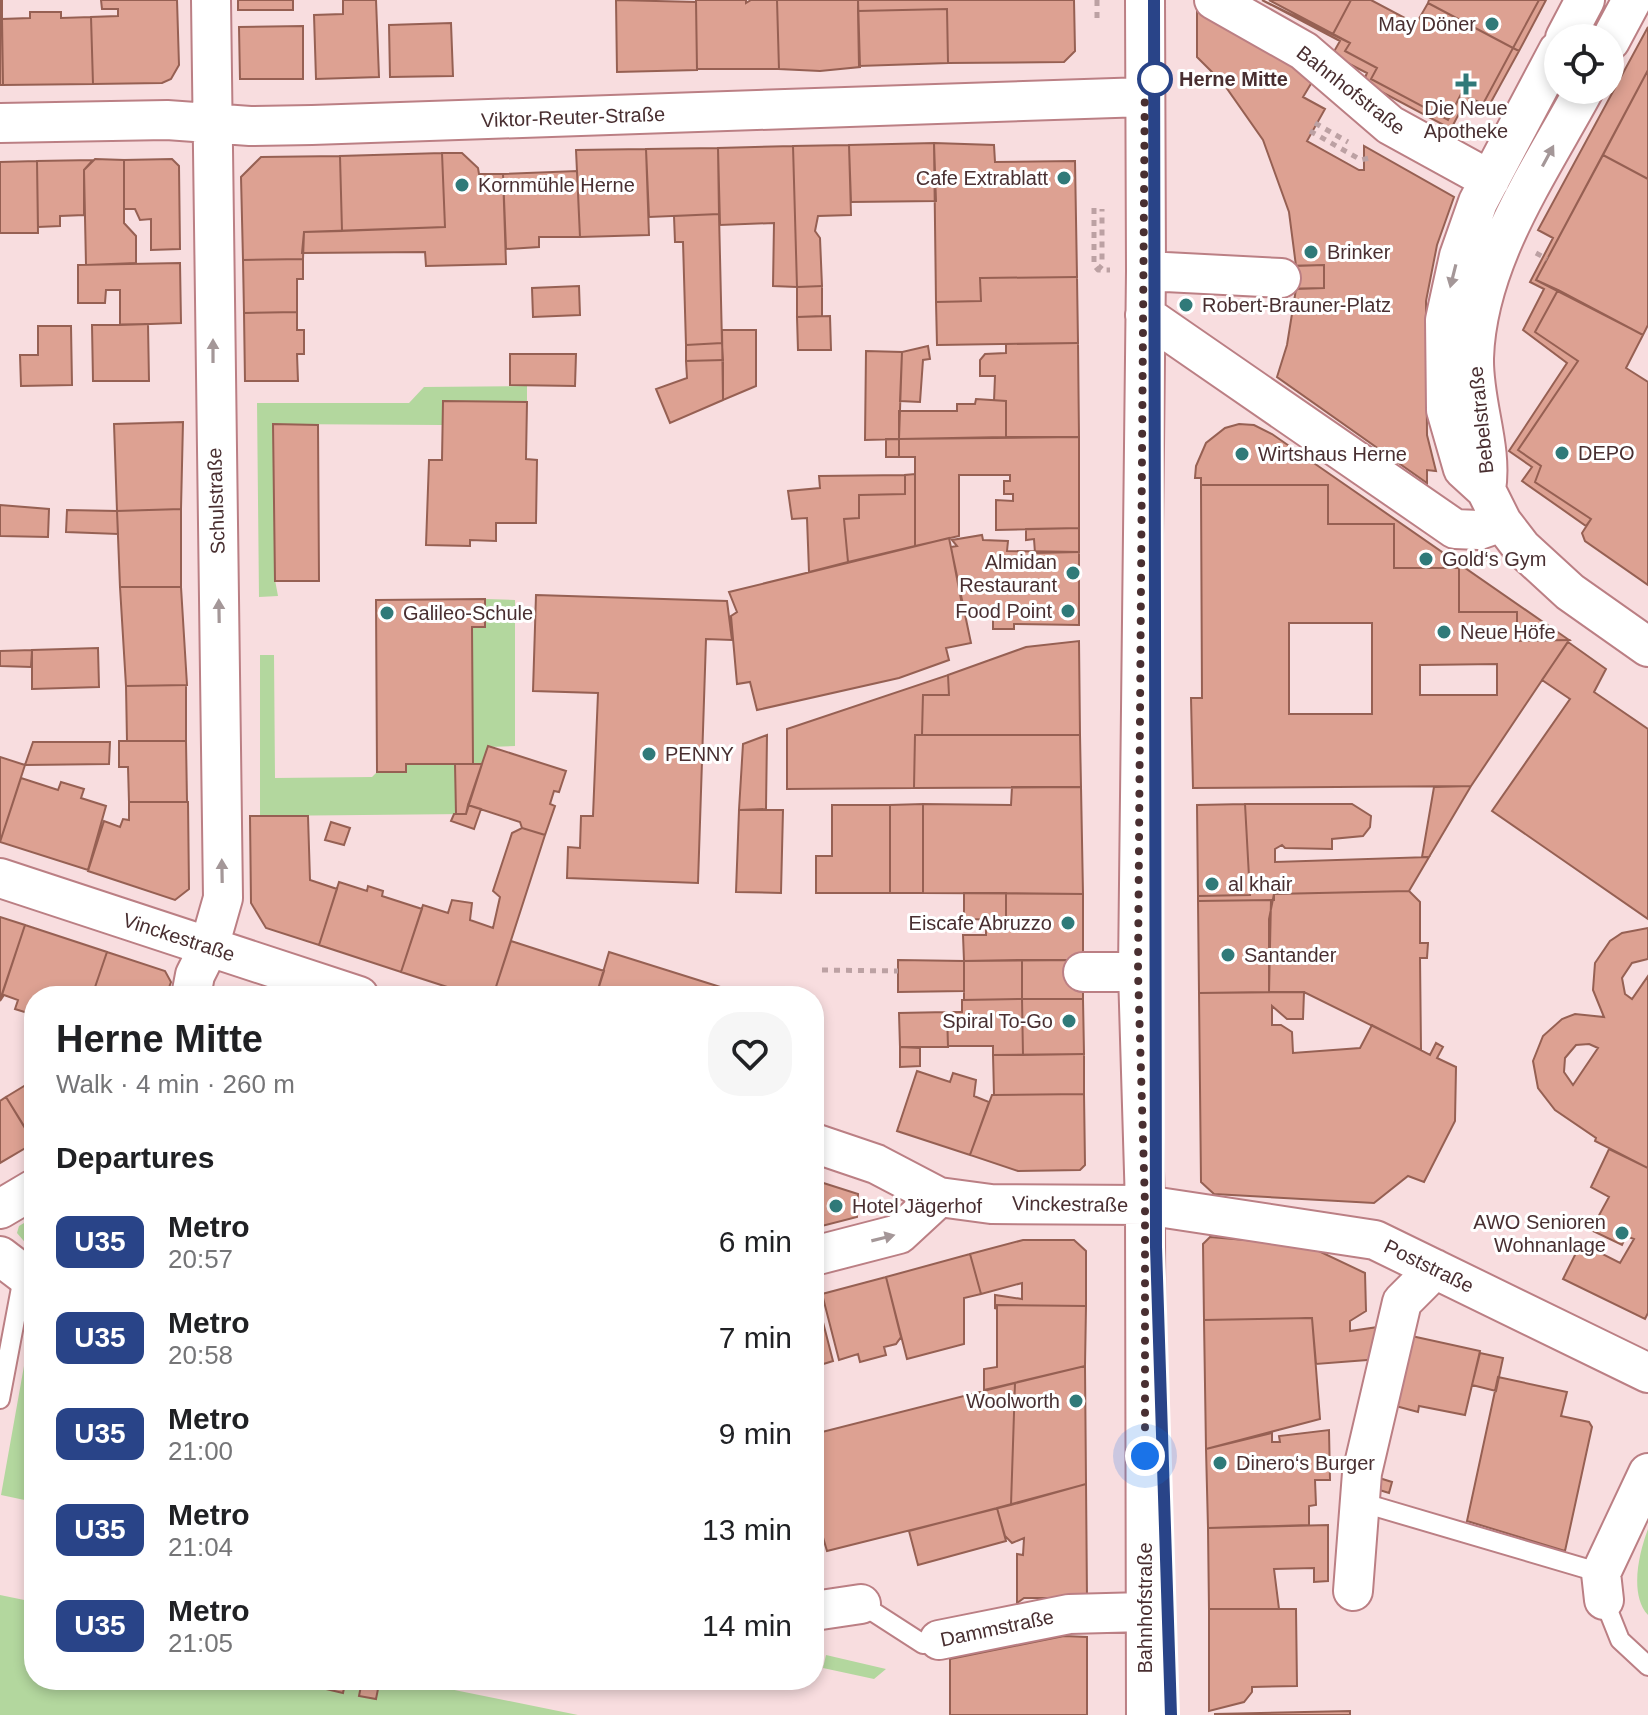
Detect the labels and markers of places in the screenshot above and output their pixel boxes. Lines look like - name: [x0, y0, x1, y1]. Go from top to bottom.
- place label: May Döner: [1378, 13, 1476, 35]
- marker: May Döner: [1483, 15, 1501, 33]
- marker: Herne Mitte: [1138, 62, 1172, 96]
- place label: Herne Mitte: [1179, 68, 1288, 90]
- marker: Die Neue Apotheke: [1457, 75, 1475, 93]
- place label: Die Neue Apotheke: [1424, 97, 1508, 142]
- place label: Cafe Extrablatt: [916, 167, 1048, 189]
- marker: Cafe Extrablatt: [1055, 169, 1073, 187]
- place label: Kornmühle Herne: [478, 174, 635, 196]
- marker: Kornmühle Herne: [453, 176, 471, 194]
- place label: Brinker: [1327, 241, 1391, 263]
- marker: Brinker: [1302, 243, 1320, 261]
- place label: Robert-Brauner-Platz: [1202, 294, 1391, 316]
- marker: Robert-Brauner-Platz: [1177, 296, 1195, 314]
- place label: DEPO: [1578, 442, 1635, 464]
- place label: Wirtshaus Herne: [1258, 443, 1407, 465]
- marker: DEPO: [1553, 444, 1571, 462]
- marker: Wirtshaus Herne: [1233, 445, 1251, 463]
- place label: Gold‘s Gym: [1442, 548, 1546, 570]
- marker: Gold‘s Gym: [1417, 550, 1435, 568]
- place label: Almidan Restaurant: [959, 551, 1057, 596]
- marker: Almidan Restaurant: [1064, 564, 1082, 582]
- place label: Food Point: [955, 600, 1052, 622]
- place label: Galileo-Schule: [403, 602, 533, 624]
- marker: Food Point: [1059, 602, 1077, 620]
- marker: Galileo-Schule: [378, 604, 396, 622]
- place label: Neue Höfe: [1460, 621, 1556, 643]
- marker: Neue Höfe: [1435, 623, 1453, 641]
- place label: PENNY: [665, 743, 734, 765]
- marker: PENNY: [640, 745, 658, 763]
- place label: al khair: [1228, 873, 1293, 895]
- marker: al khair: [1203, 875, 1221, 893]
- place label: Eiscafe Abruzzo: [909, 912, 1052, 934]
- marker: Eiscafe Abruzzo: [1059, 914, 1077, 932]
- place label: Santander: [1244, 944, 1337, 966]
- marker: Santander: [1219, 946, 1237, 964]
- place label: Spiral To-Go: [942, 1010, 1053, 1032]
- marker: Spiral To-Go: [1060, 1012, 1078, 1030]
- place label: Hotel Jägerhof: [852, 1195, 983, 1217]
- marker: Hotel Jägerhof: [827, 1197, 845, 1215]
- place label: AWO Senioren Wohnanlage: [1473, 1211, 1606, 1256]
- marker: AWO Senioren Wohnanlage: [1613, 1224, 1631, 1242]
- place label: Woolworth: [966, 1390, 1060, 1412]
- marker: Woolworth: [1067, 1392, 1085, 1410]
- place label: Dinero‘s Burger: [1236, 1452, 1375, 1474]
- marker: Dinero‘s Burger: [1211, 1454, 1229, 1472]

